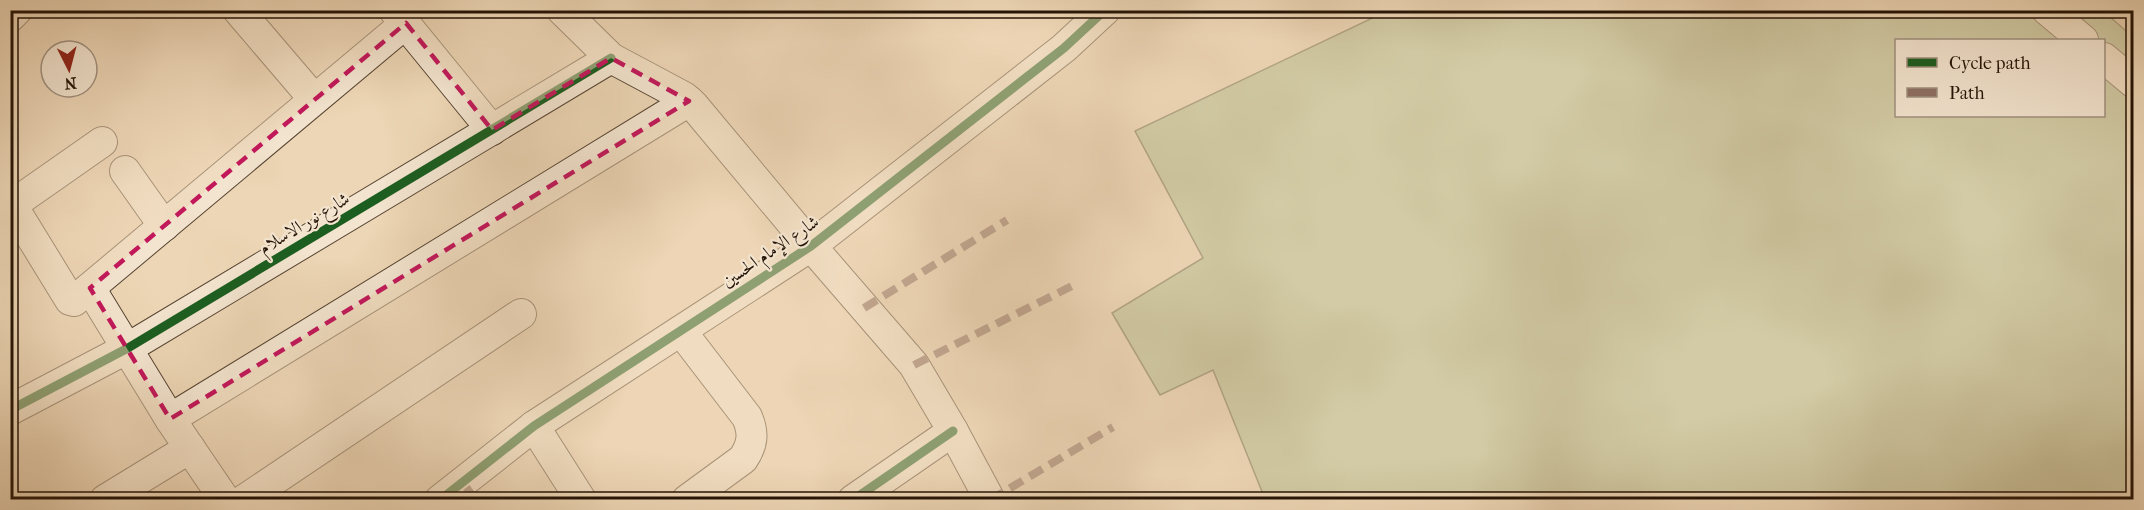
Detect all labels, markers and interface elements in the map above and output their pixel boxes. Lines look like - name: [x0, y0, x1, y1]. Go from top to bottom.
- north arrow: [39, 39, 99, 99]
- legend: [1895, 39, 2105, 117]
- text: Cycle path: [1949, 53, 2030, 74]
- text: N: [63, 73, 78, 94]
- text: Path: [1949, 83, 1985, 104]
- street label: شارع نور الاسلام: [255, 188, 356, 263]
- street label: شارع الإمام الحسين: [718, 211, 826, 296]

